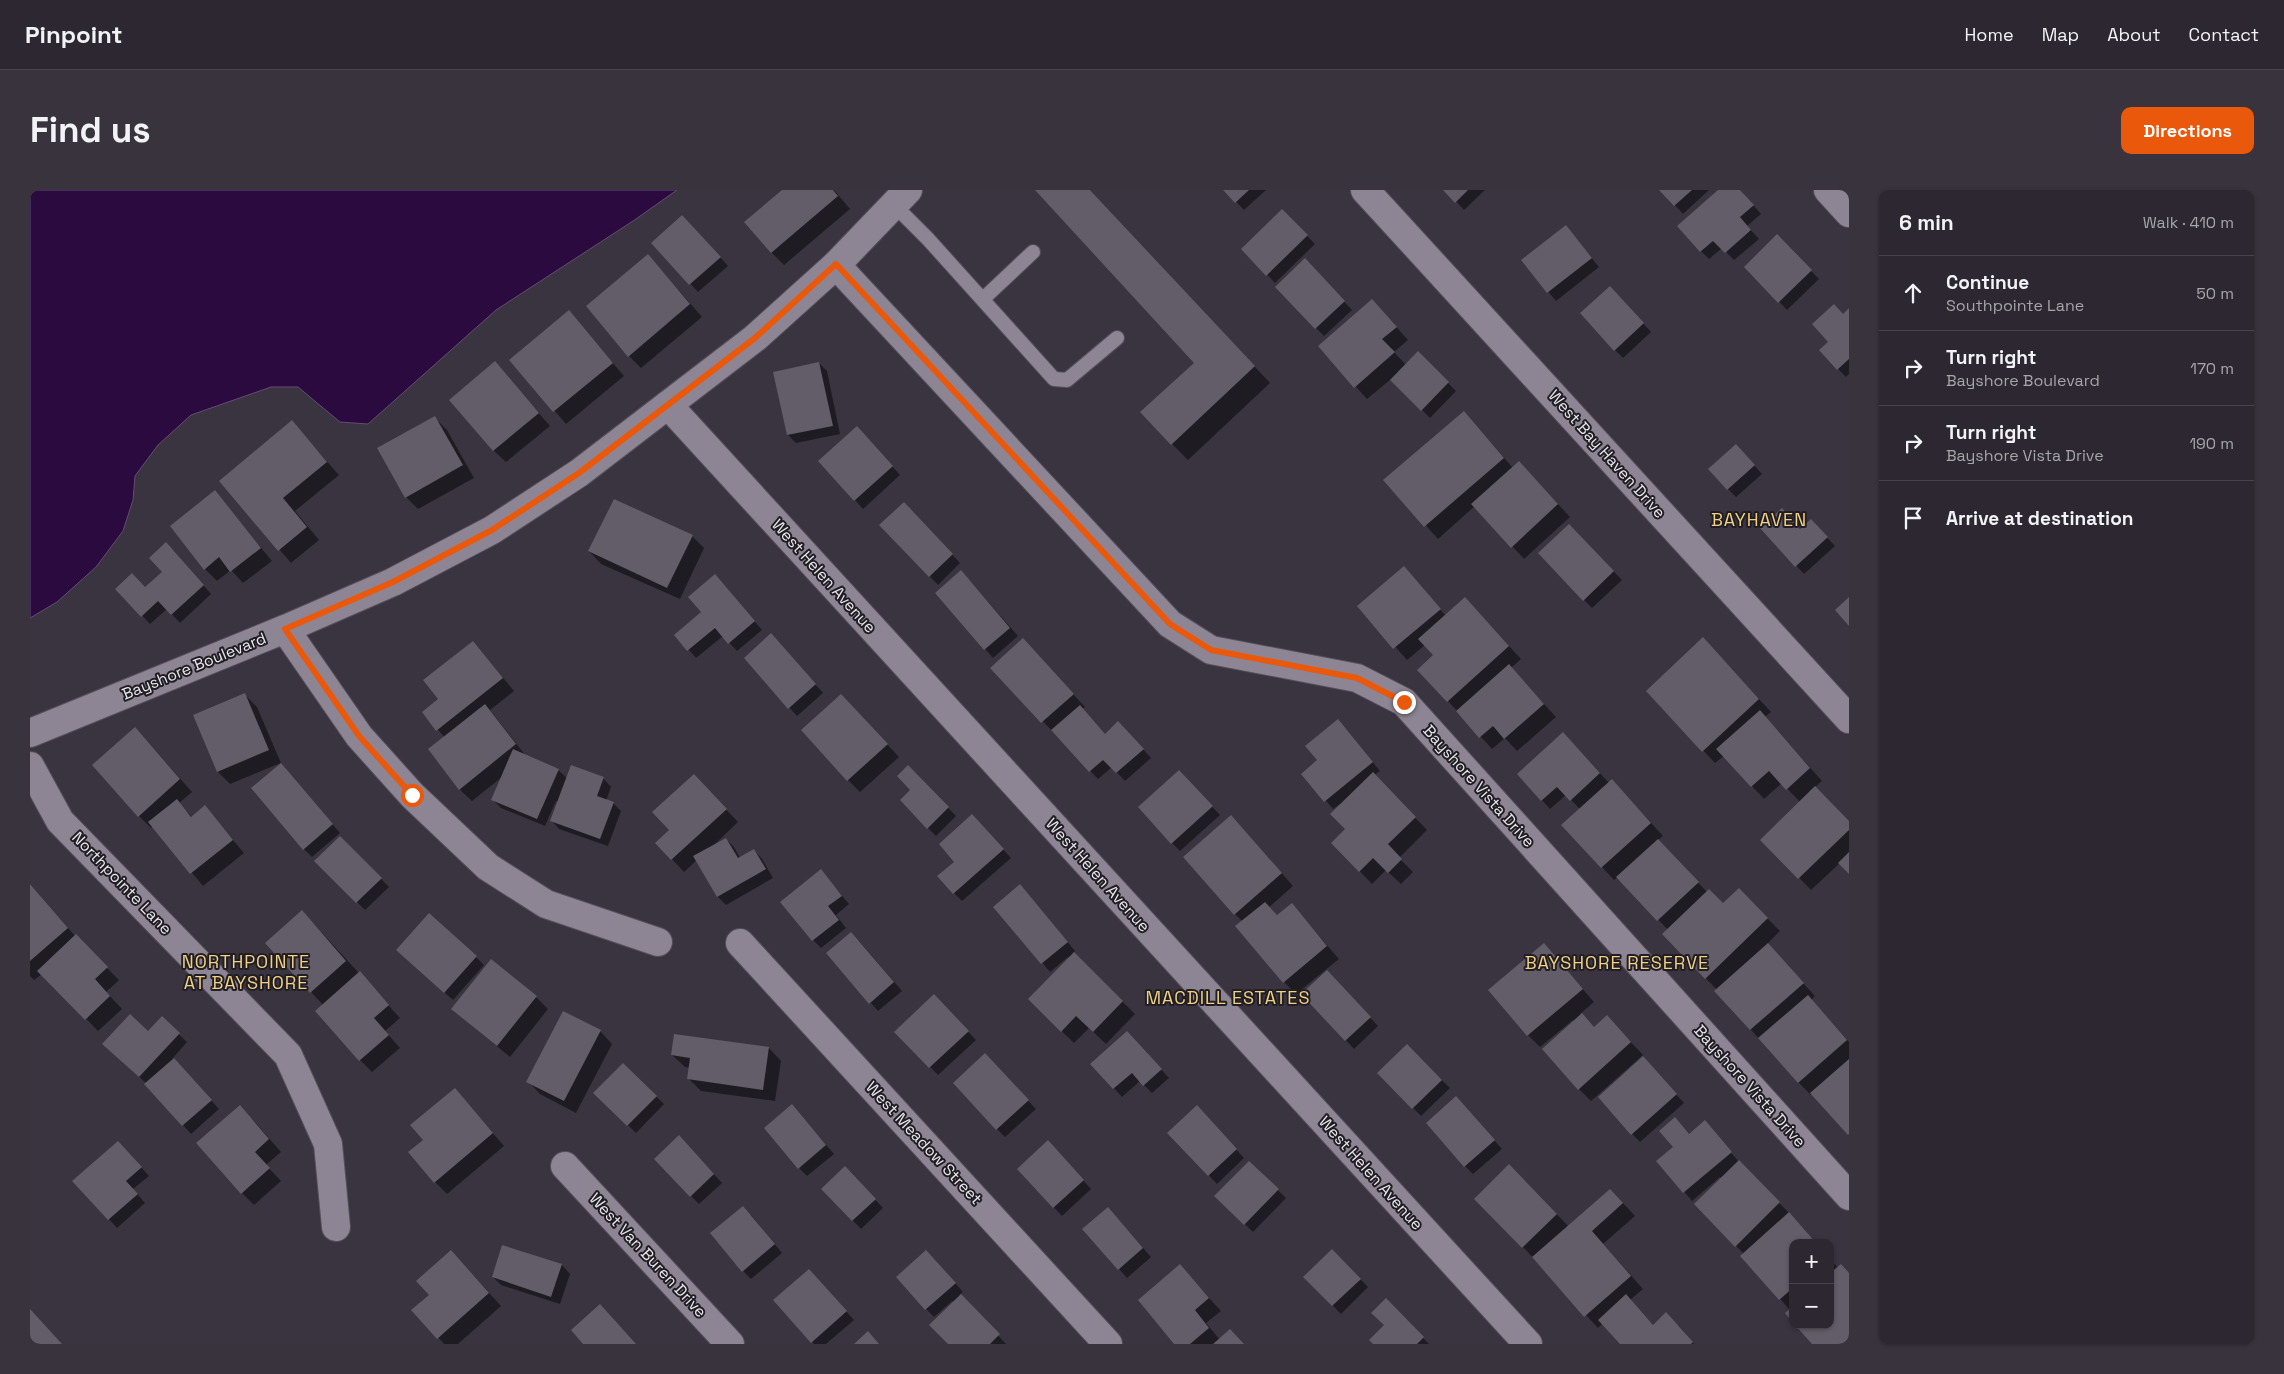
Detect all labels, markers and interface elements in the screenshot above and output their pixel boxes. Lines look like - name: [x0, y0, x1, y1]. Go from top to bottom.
- text: Pinpoint: [25, 19, 122, 50]
- text: Home: [1965, 23, 2014, 46]
- text: Map: [2042, 23, 2079, 46]
- text: About: [2107, 23, 2161, 46]
- text: Contact: [2189, 23, 2259, 46]
- button: Directions: [2121, 107, 2254, 154]
- text: Find us: [30, 108, 151, 152]
- text: 6 min: [1899, 209, 1954, 236]
- text: Walk · 410 m: [2143, 212, 2234, 233]
- text: Continue: [1946, 270, 2029, 295]
- icon: ahead: [1899, 279, 1927, 307]
- text: 50 m: [2196, 283, 2234, 304]
- text: Southpointe Lane: [1946, 295, 2084, 316]
- text: Turn right: [1946, 345, 2036, 370]
- icon: right: [1899, 354, 1927, 382]
- text: 170 m: [2190, 358, 2234, 379]
- text: Bayshore Boulevard: [1946, 370, 2100, 391]
- street label: West Bay Haven Drive: [1544, 385, 1670, 523]
- text: Turn right: [1946, 420, 2036, 445]
- icon: right: [1899, 429, 1927, 457]
- text: 190 m: [2189, 433, 2234, 454]
- text: Bayshore Vista Drive: [1946, 445, 2104, 466]
- icon: arrive: [1899, 504, 1927, 532]
- text: Arrive at destination: [1946, 506, 2134, 531]
- district label: BAYHAVEN: [1711, 508, 1807, 531]
- street label: West Helen Avenue: [767, 515, 881, 637]
- street label: Bayshore Boulevard: [119, 627, 269, 705]
- route end: [1393, 691, 1416, 714]
- street label: Bayshore Vista Drive: [1418, 720, 1540, 852]
- route start: [401, 784, 424, 807]
- street label: West Helen Avenue: [1041, 814, 1155, 936]
- street label: Northpointe Lane: [67, 827, 177, 939]
- district label: NORTHPOINTE AT BAYSHORE: [182, 950, 310, 994]
- district label: BAYSHORE RESERVE: [1525, 951, 1709, 974]
- district label: MACDILL ESTATES: [1145, 986, 1311, 1009]
- street label: Bayshore Vista Drive: [1689, 1020, 1811, 1152]
- street label: West Meadow Street: [861, 1077, 987, 1209]
- street label: West Helen Avenue: [1314, 1112, 1428, 1234]
- street label: West Van Buren Drive: [585, 1188, 711, 1322]
- map controls: [1789, 1239, 1834, 1329]
- button: +: [1789, 1239, 1834, 1284]
- button: −: [1789, 1284, 1834, 1329]

